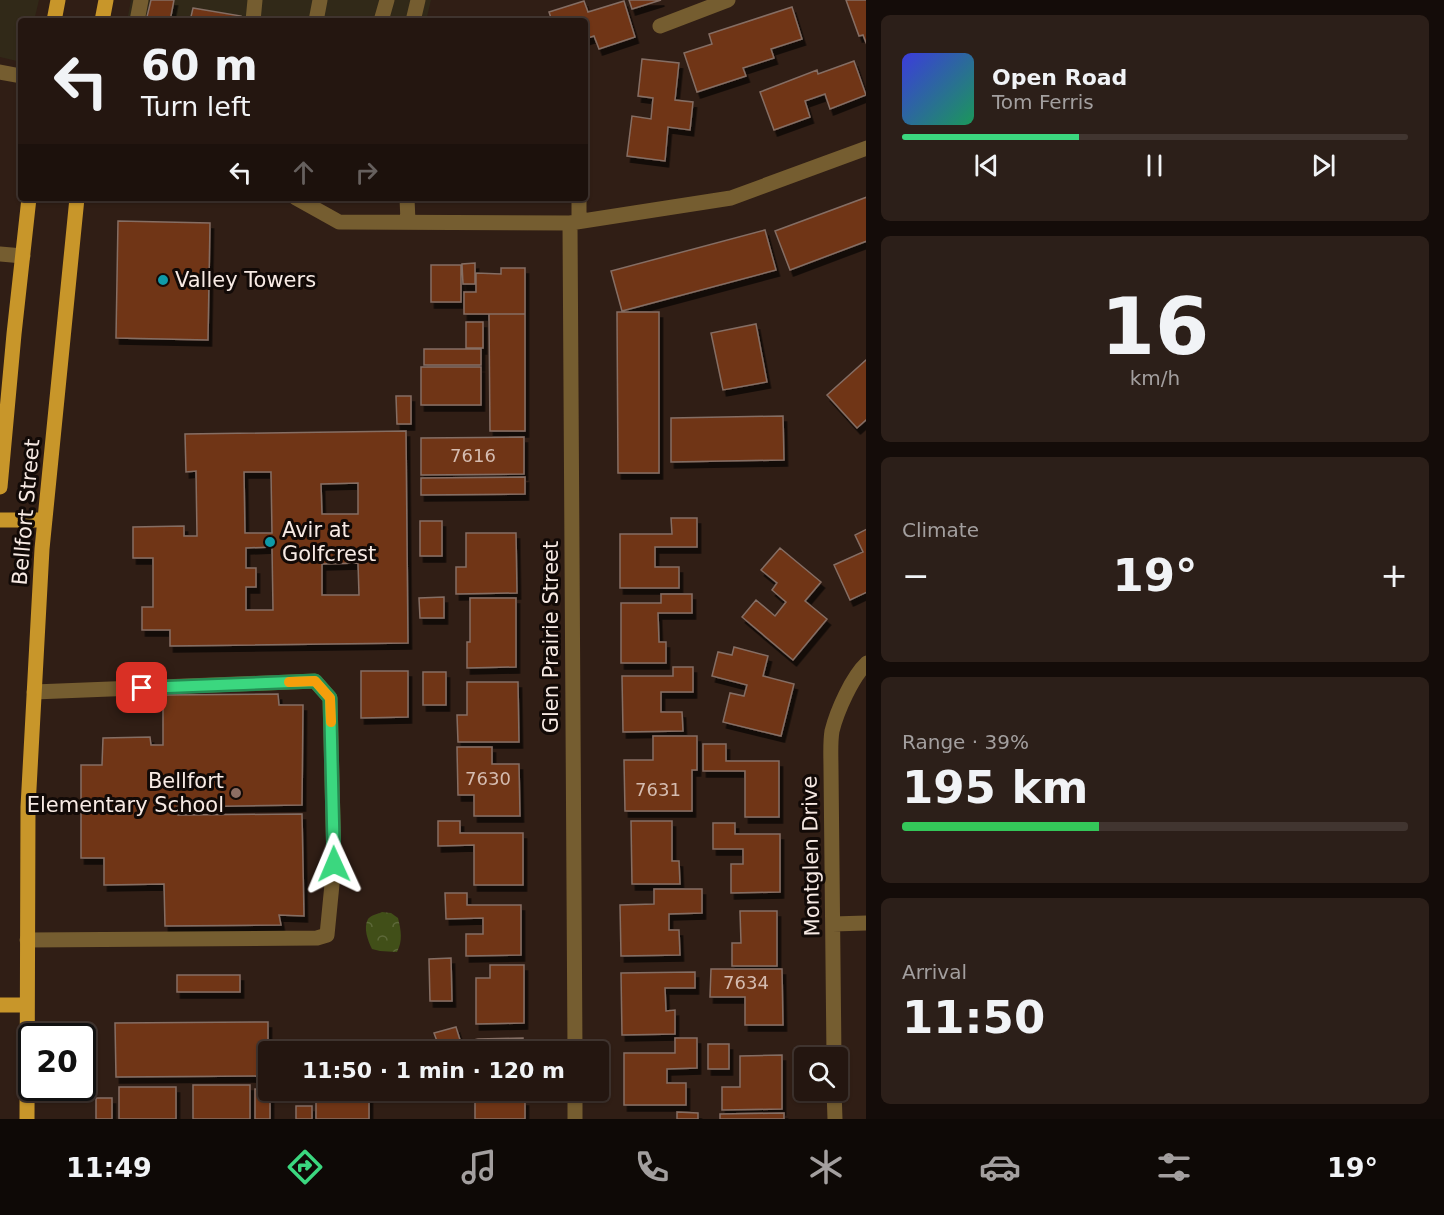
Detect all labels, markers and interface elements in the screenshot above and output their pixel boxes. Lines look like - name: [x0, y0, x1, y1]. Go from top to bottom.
- text: 60 m: [141, 41, 258, 90]
- icon: left: [42, 42, 120, 120]
- text: Open Road: [992, 65, 1127, 90]
- text: Tom Ferris: [992, 90, 1094, 114]
- text: Turn left: [141, 91, 251, 122]
- icon: previous: [970, 149, 1003, 182]
- icon: pause: [1138, 149, 1171, 182]
- icon: next: [1307, 149, 1340, 182]
- icon: left: [224, 156, 257, 189]
- icon: ahead: [287, 156, 320, 189]
- icon: right: [350, 156, 383, 189]
- place label: Valley Towers: [175, 268, 316, 292]
- marker: Valley Towers: [156, 273, 170, 287]
- text: 16: [1101, 282, 1209, 372]
- text: km/h: [1130, 366, 1180, 390]
- street label: Bellfort Street: [8, 438, 44, 586]
- house number: 7616: [450, 445, 496, 466]
- place label: Avir at Golfcrest: [282, 518, 376, 566]
- text: Climate: [902, 518, 979, 542]
- marker: Avir at Golfcrest: [263, 535, 277, 549]
- street label: Glen Prairie Street: [539, 541, 563, 733]
- text: 19°: [1112, 549, 1198, 602]
- text: −: [902, 556, 930, 595]
- text: +: [1380, 556, 1408, 595]
- pin: [116, 662, 167, 713]
- icon: arrive: [125, 671, 158, 704]
- text: Range · 39%: [902, 730, 1029, 754]
- text: 195 km: [902, 761, 1088, 814]
- house number: 7630: [465, 768, 511, 789]
- place label: Bellfort Elementary School: [27, 769, 224, 817]
- street label: Montglen Drive: [798, 776, 824, 936]
- house number: 7631: [635, 779, 681, 800]
- marker: Bellfort Elementary School: [229, 786, 243, 800]
- position arrow: [302, 832, 366, 896]
- text: Arrival: [902, 960, 967, 984]
- house number: 7634: [723, 972, 769, 993]
- text: 11:50: [902, 991, 1045, 1044]
- speed limit sign: 20: [18, 1023, 96, 1101]
- map controls: [794, 1047, 848, 1101]
- button: search: [794, 1047, 848, 1101]
- text: 11:50 · 1 min · 120 m: [302, 1058, 565, 1083]
- icon: directions: [284, 1146, 326, 1188]
- icon: music: [458, 1146, 500, 1188]
- icon: phone: [631, 1146, 673, 1188]
- icon: climate: [805, 1146, 847, 1188]
- icon: car: [979, 1146, 1021, 1188]
- icon: filters: [1153, 1146, 1195, 1188]
- text: 11:49: [66, 1152, 152, 1183]
- text: 19°: [1327, 1152, 1378, 1183]

